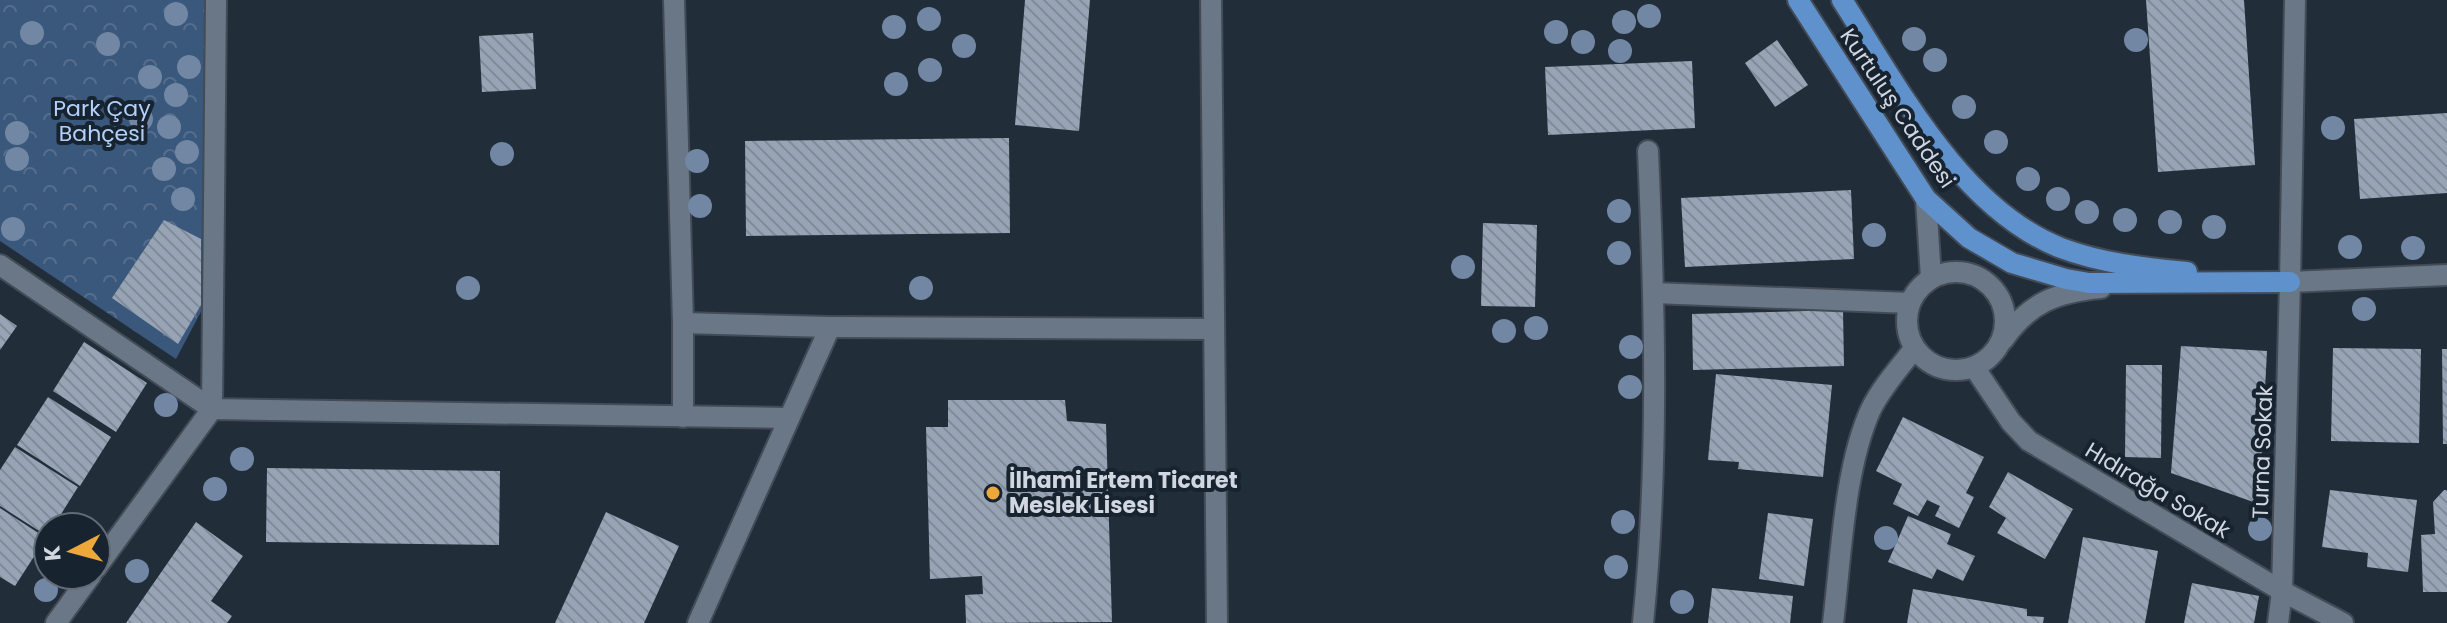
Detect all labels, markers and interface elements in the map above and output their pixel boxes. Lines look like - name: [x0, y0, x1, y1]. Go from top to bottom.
- street label: Kurtuluş Caddesi: [1833, 22, 1963, 194]
- park label: Park Çay Bahçesi: [53, 93, 151, 149]
- street label: Turna Sokak: [2245, 384, 2280, 519]
- street label: Hıdırağa Sokak: [2079, 435, 2237, 546]
- place label: İlhami Ertem Ticaret Meslek Lisesi: [1009, 465, 1238, 521]
- marker: İlhami Ertem Ticaret Meslek Lisesi: [984, 484, 1002, 502]
- north arrow: [32, 511, 112, 591]
- text: K: [36, 544, 69, 562]

